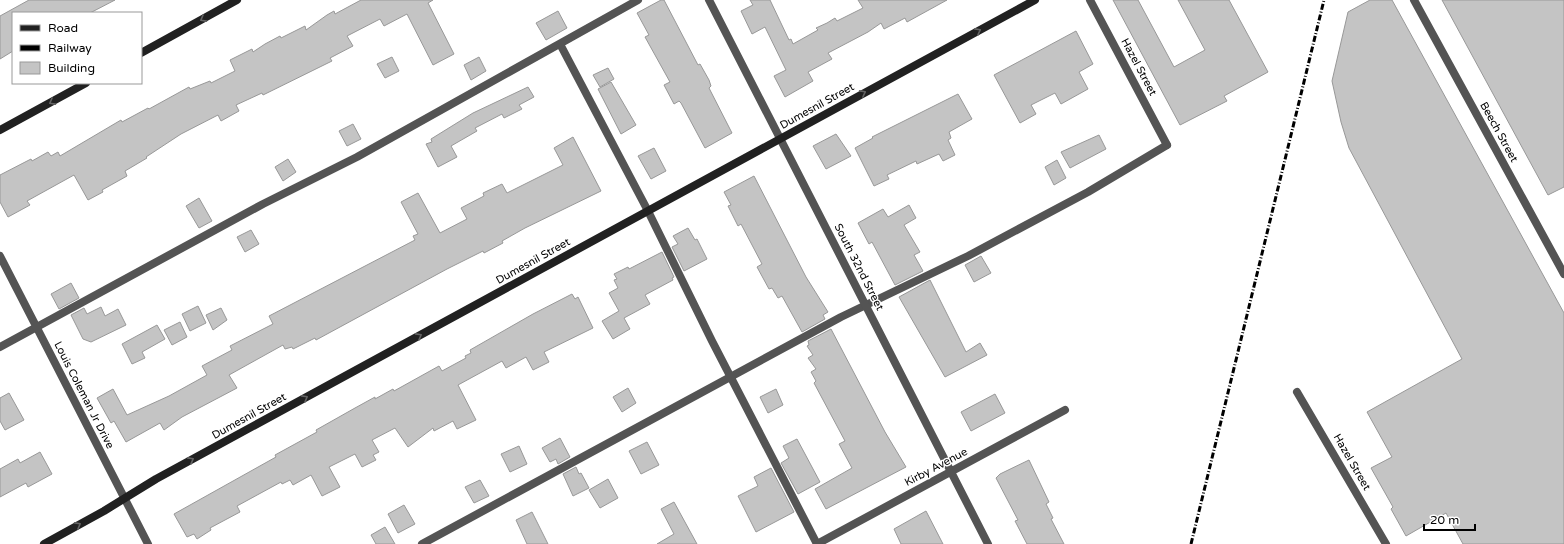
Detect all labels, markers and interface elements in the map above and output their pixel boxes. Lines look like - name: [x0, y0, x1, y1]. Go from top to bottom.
- legend: [12, 12, 142, 84]
- one-way arrow: [200, 14, 207, 21]
- text: Road: [48, 21, 78, 35]
- one-way arrow: [974, 28, 981, 36]
- street label: Hazel Street: [1118, 36, 1160, 98]
- text: Railway: [48, 41, 92, 55]
- text: Building: [48, 61, 95, 75]
- street label: Dumesnil Street: [778, 80, 856, 132]
- one-way arrow: [859, 90, 866, 97]
- one-way arrow: [48, 97, 56, 104]
- street label: Beech Street: [1477, 100, 1521, 164]
- street label: South 32nd Street: [831, 221, 887, 313]
- street label: Dumesnil Street: [494, 235, 572, 287]
- one-way arrow: [415, 333, 422, 341]
- street label: Louis Coleman Jr Drive: [51, 339, 117, 451]
- street label: Dumesnil Street: [210, 390, 288, 442]
- one-way arrow: [301, 396, 308, 403]
- street label: Hazel Street: [1331, 431, 1373, 493]
- street label: Kirby Avenue: [902, 445, 970, 489]
- one-way arrow: [186, 458, 194, 465]
- scale bar: [1424, 506, 1475, 532]
- text: 20 m: [1430, 513, 1459, 527]
- one-way arrow: [74, 523, 81, 530]

